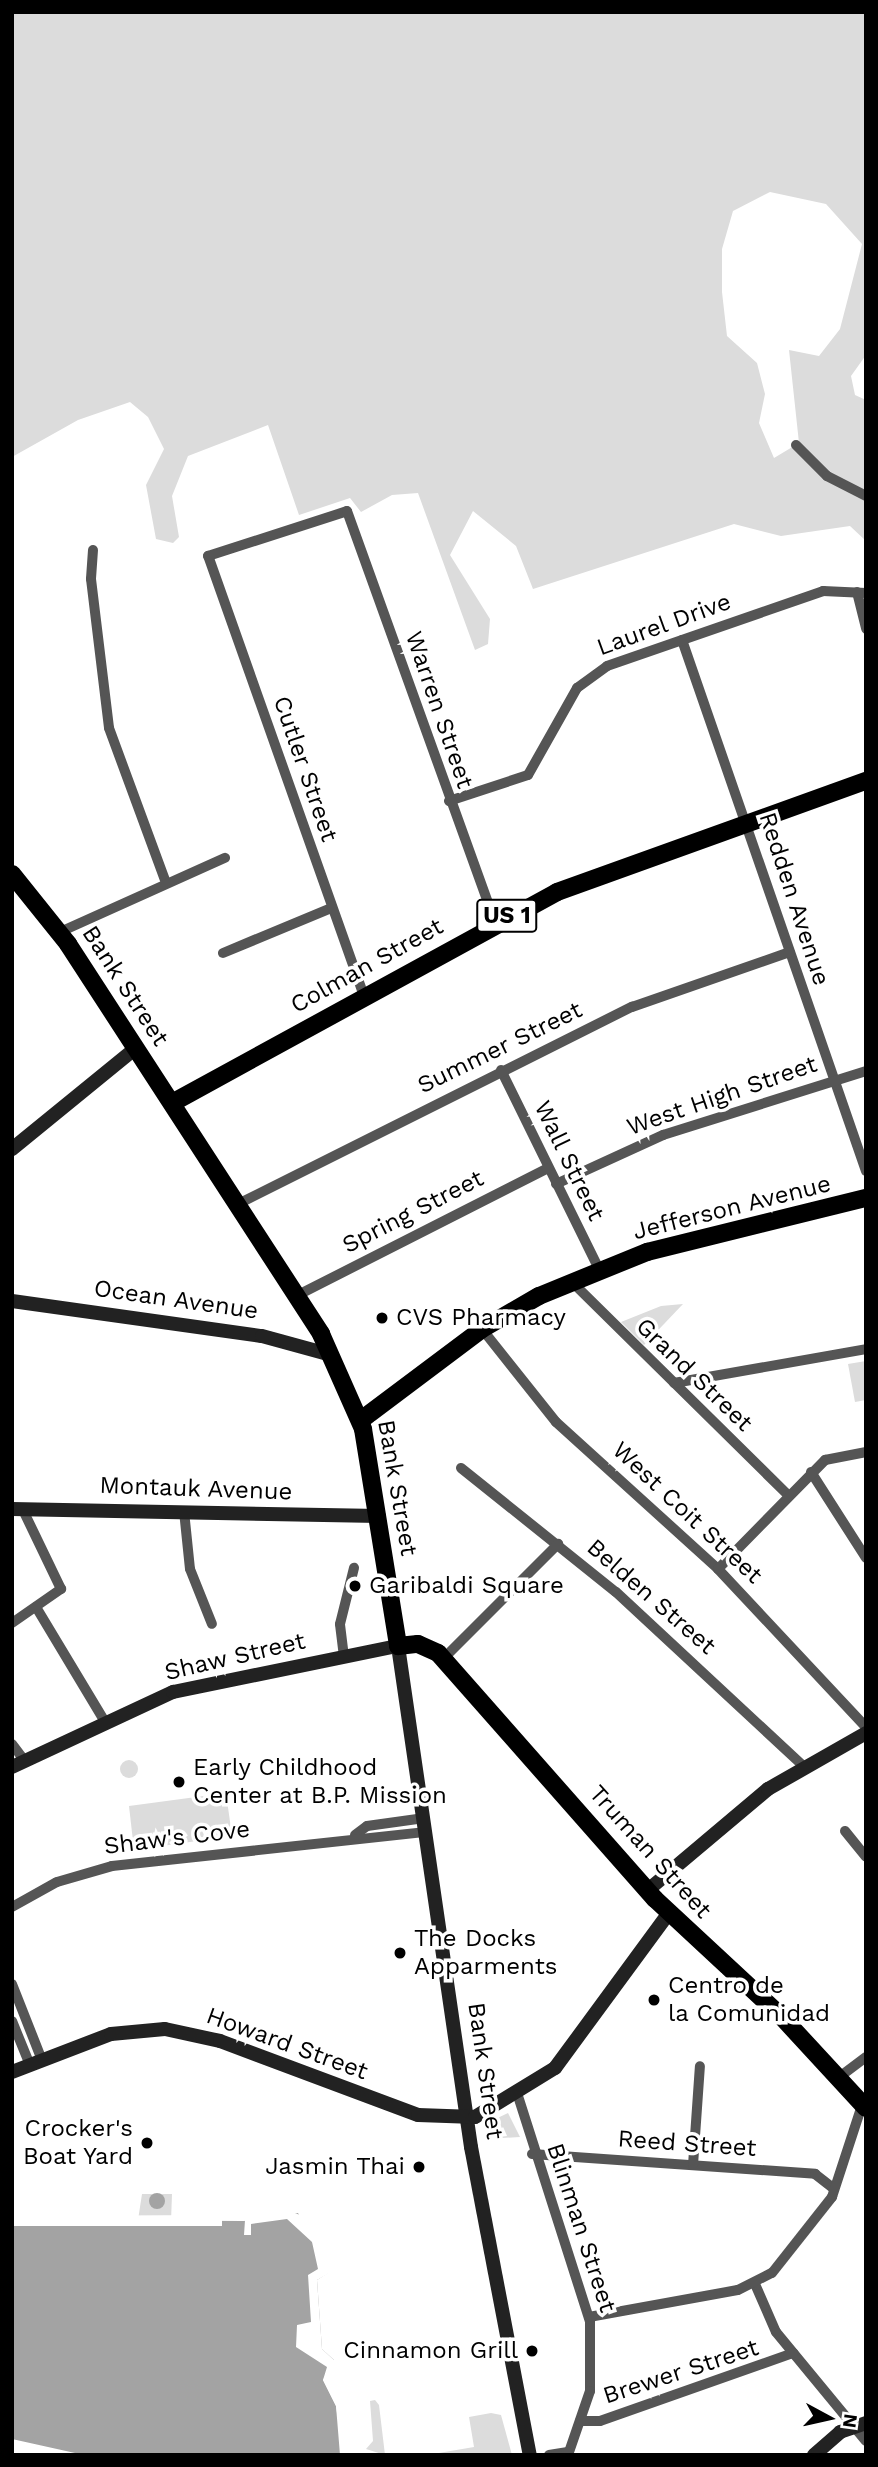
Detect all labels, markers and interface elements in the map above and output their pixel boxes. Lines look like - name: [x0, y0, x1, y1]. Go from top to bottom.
- street label: Laurel Drive: [593, 587, 735, 663]
- street label: Warren Street: [399, 628, 479, 792]
- street label: Cutler Street: [267, 692, 343, 846]
- street label: Redden Avenue: [752, 808, 836, 990]
- road number: US 1: [476, 897, 538, 936]
- street label: Colman Street: [286, 912, 448, 1020]
- street label: Bank Street: [75, 920, 175, 1052]
- street label: Summer Street: [413, 996, 587, 1100]
- street label: West High Street: [623, 1050, 821, 1142]
- street label: Wall Street: [527, 1096, 611, 1226]
- street label: Spring Street: [338, 1164, 488, 1260]
- street label: Jefferson Avenue: [630, 1169, 834, 1247]
- street label: Ocean Avenue: [91, 1274, 261, 1326]
- place label: CVS Pharmacy: [396, 1304, 566, 1332]
- marker: CVS Pharmacy: [374, 1310, 390, 1326]
- street label: Grand Street: [630, 1312, 758, 1438]
- street label: Bank Street: [371, 1417, 423, 1559]
- street label: West Coit Street: [606, 1436, 768, 1590]
- street label: Montauk Avenue: [98, 1471, 294, 1507]
- street label: Belden Street: [581, 1533, 721, 1661]
- place label: Garibaldi Square: [369, 1572, 564, 1600]
- marker: Garibaldi Square: [347, 1578, 363, 1594]
- street label: Shaw Street: [162, 1627, 308, 1687]
- place label: Early Childhood Center at B.P. Mission: [193, 1754, 447, 1810]
- marker: Early Childhood Center at B.P. Mission: [171, 1774, 187, 1790]
- street label: Truman Street: [583, 1780, 717, 1924]
- street label: Shaw's Cove: [102, 1815, 252, 1861]
- place label: The Docks Apparments: [414, 1925, 557, 1981]
- marker: The Docks Apparments: [392, 1945, 408, 1961]
- place label: Centro de la Comunidad: [668, 1972, 831, 2028]
- marker: Centro de la Comunidad: [646, 1992, 662, 2008]
- street label: Howard Street: [202, 2001, 372, 2087]
- street label: Bank Street: [461, 2001, 509, 2141]
- place label: Crocker's Boat Yard: [22, 2115, 133, 2171]
- street label: Reed Street: [617, 2125, 757, 2163]
- marker: Crocker's Boat Yard: [139, 2135, 155, 2151]
- street label: Blinman Street: [540, 2140, 622, 2316]
- place label: Jasmin Thai: [264, 2153, 405, 2181]
- marker: Jasmin Thai: [411, 2159, 427, 2175]
- street label: Brewer Street: [599, 2333, 763, 2411]
- place label: Cinnamon Grill: [343, 2337, 518, 2365]
- marker: Cinnamon Grill: [524, 2343, 540, 2359]
- north arrow: [794, 2383, 864, 2453]
- text: N: [838, 2412, 863, 2430]

